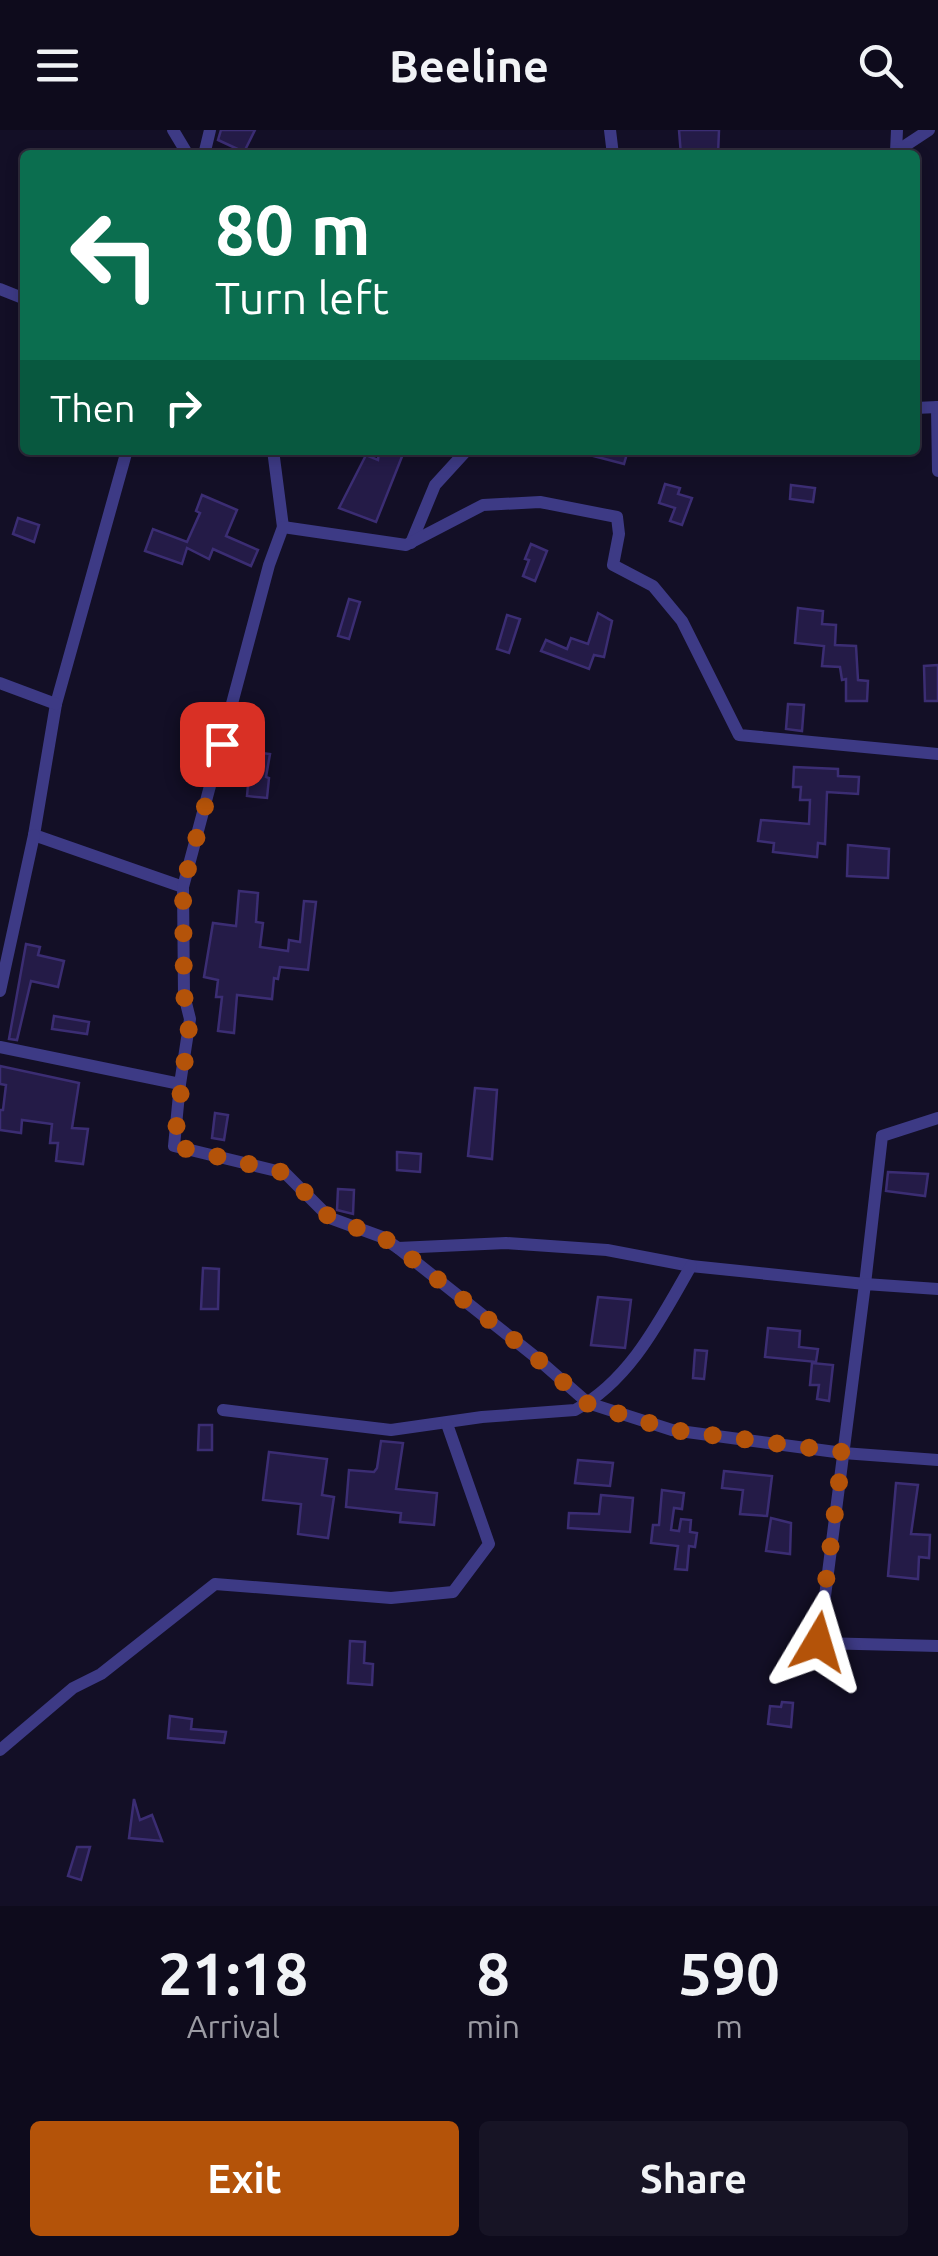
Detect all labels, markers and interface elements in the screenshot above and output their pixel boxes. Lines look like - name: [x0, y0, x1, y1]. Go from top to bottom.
- icon: menu: [30, 38, 85, 93]
- icon: search: [853, 38, 908, 93]
- text: Beeline: [389, 40, 549, 91]
- icon: left: [50, 190, 180, 320]
- text: 80 m: [215, 190, 371, 268]
- text: Turn left: [215, 272, 389, 323]
- icon: right: [156, 380, 211, 435]
- text: Then: [50, 387, 136, 429]
- pin: [180, 702, 265, 787]
- icon: arrive: [195, 717, 250, 772]
- position arrow: [766, 1590, 870, 1694]
- text: 21:18: [158, 1939, 308, 2006]
- text: 8: [476, 1939, 510, 2006]
- text: 590: [678, 1939, 780, 2006]
- text: Arrival: [187, 2008, 280, 2044]
- text: min: [466, 2008, 520, 2044]
- text: m: [715, 2008, 743, 2044]
- button: Exit: [30, 2121, 459, 2236]
- button: Share: [479, 2121, 908, 2236]

